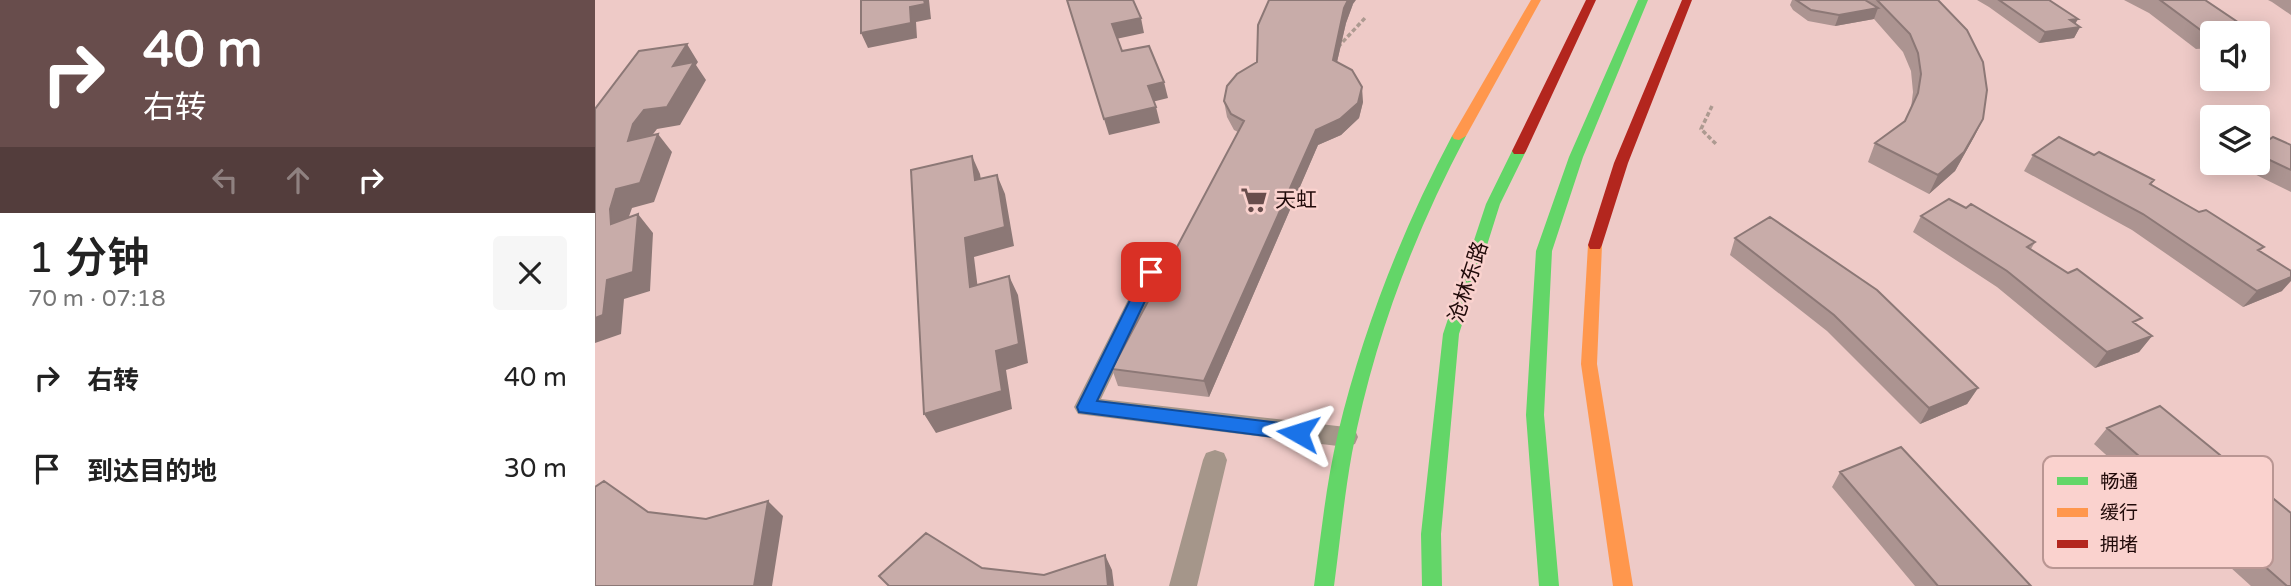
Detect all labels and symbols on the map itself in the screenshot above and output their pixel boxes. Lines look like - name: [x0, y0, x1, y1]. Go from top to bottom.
- supermarket icon: 天虹: [1239, 185, 1269, 215]
- place label: 天虹: [1275, 188, 1317, 213]
- street label: 沧林东路: [1444, 238, 1493, 326]
- pin: [1121, 242, 1181, 302]
- position arrow: [1261, 396, 1335, 470]
- legend: [2043, 456, 2273, 568]
- text: 畅通: [2100, 471, 2138, 493]
- text: 缓行: [2100, 502, 2138, 524]
- text: 拥堵: [2100, 534, 2138, 556]

